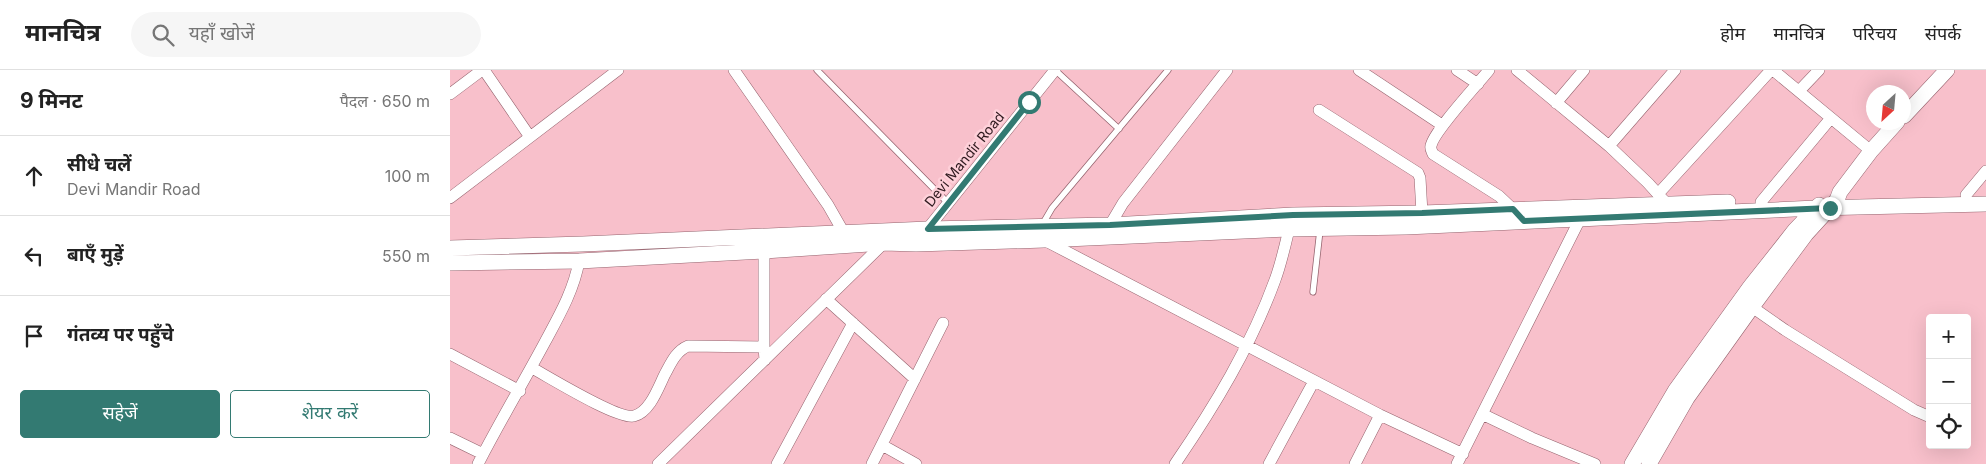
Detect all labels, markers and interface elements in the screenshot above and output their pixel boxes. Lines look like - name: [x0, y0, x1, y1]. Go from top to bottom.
- search box: [131, 12, 481, 57]
- text: मानचित्र: [25, 18, 101, 47]
- icon: search: [149, 21, 177, 49]
- text: यहाँ खोजें: [189, 22, 255, 45]
- text: होम: [1720, 23, 1745, 44]
- text: मानचित्र: [1773, 23, 1825, 44]
- text: परिचय: [1853, 23, 1897, 44]
- text: संपर्क: [1925, 23, 1961, 44]
- north arrow: [1866, 85, 1911, 130]
- text: 9 मिनट: [20, 88, 83, 113]
- text: पैदल · 650 m: [340, 91, 430, 111]
- route start: [1018, 91, 1041, 114]
- street label: Devi Mandir Road: [921, 108, 1007, 210]
- text: सीधे चलें: [67, 153, 131, 176]
- icon: ahead: [20, 162, 48, 190]
- text: 100 m: [385, 166, 430, 186]
- text: Devi Mandir Road: [67, 179, 201, 199]
- route end: [1819, 197, 1842, 220]
- icon: left: [20, 242, 48, 270]
- text: बाएँ मुड़ें: [67, 243, 124, 266]
- text: 550 m: [382, 246, 430, 266]
- map controls: [1926, 314, 1971, 449]
- button: +: [1926, 314, 1971, 359]
- icon: arrive: [20, 322, 48, 350]
- text: गंतव्य पर पहुँचे: [67, 323, 174, 346]
- button: −: [1926, 359, 1971, 404]
- button: सहेजें: [20, 390, 220, 438]
- button: शेयर करें: [230, 390, 430, 438]
- button: locate: [1926, 404, 1971, 449]

